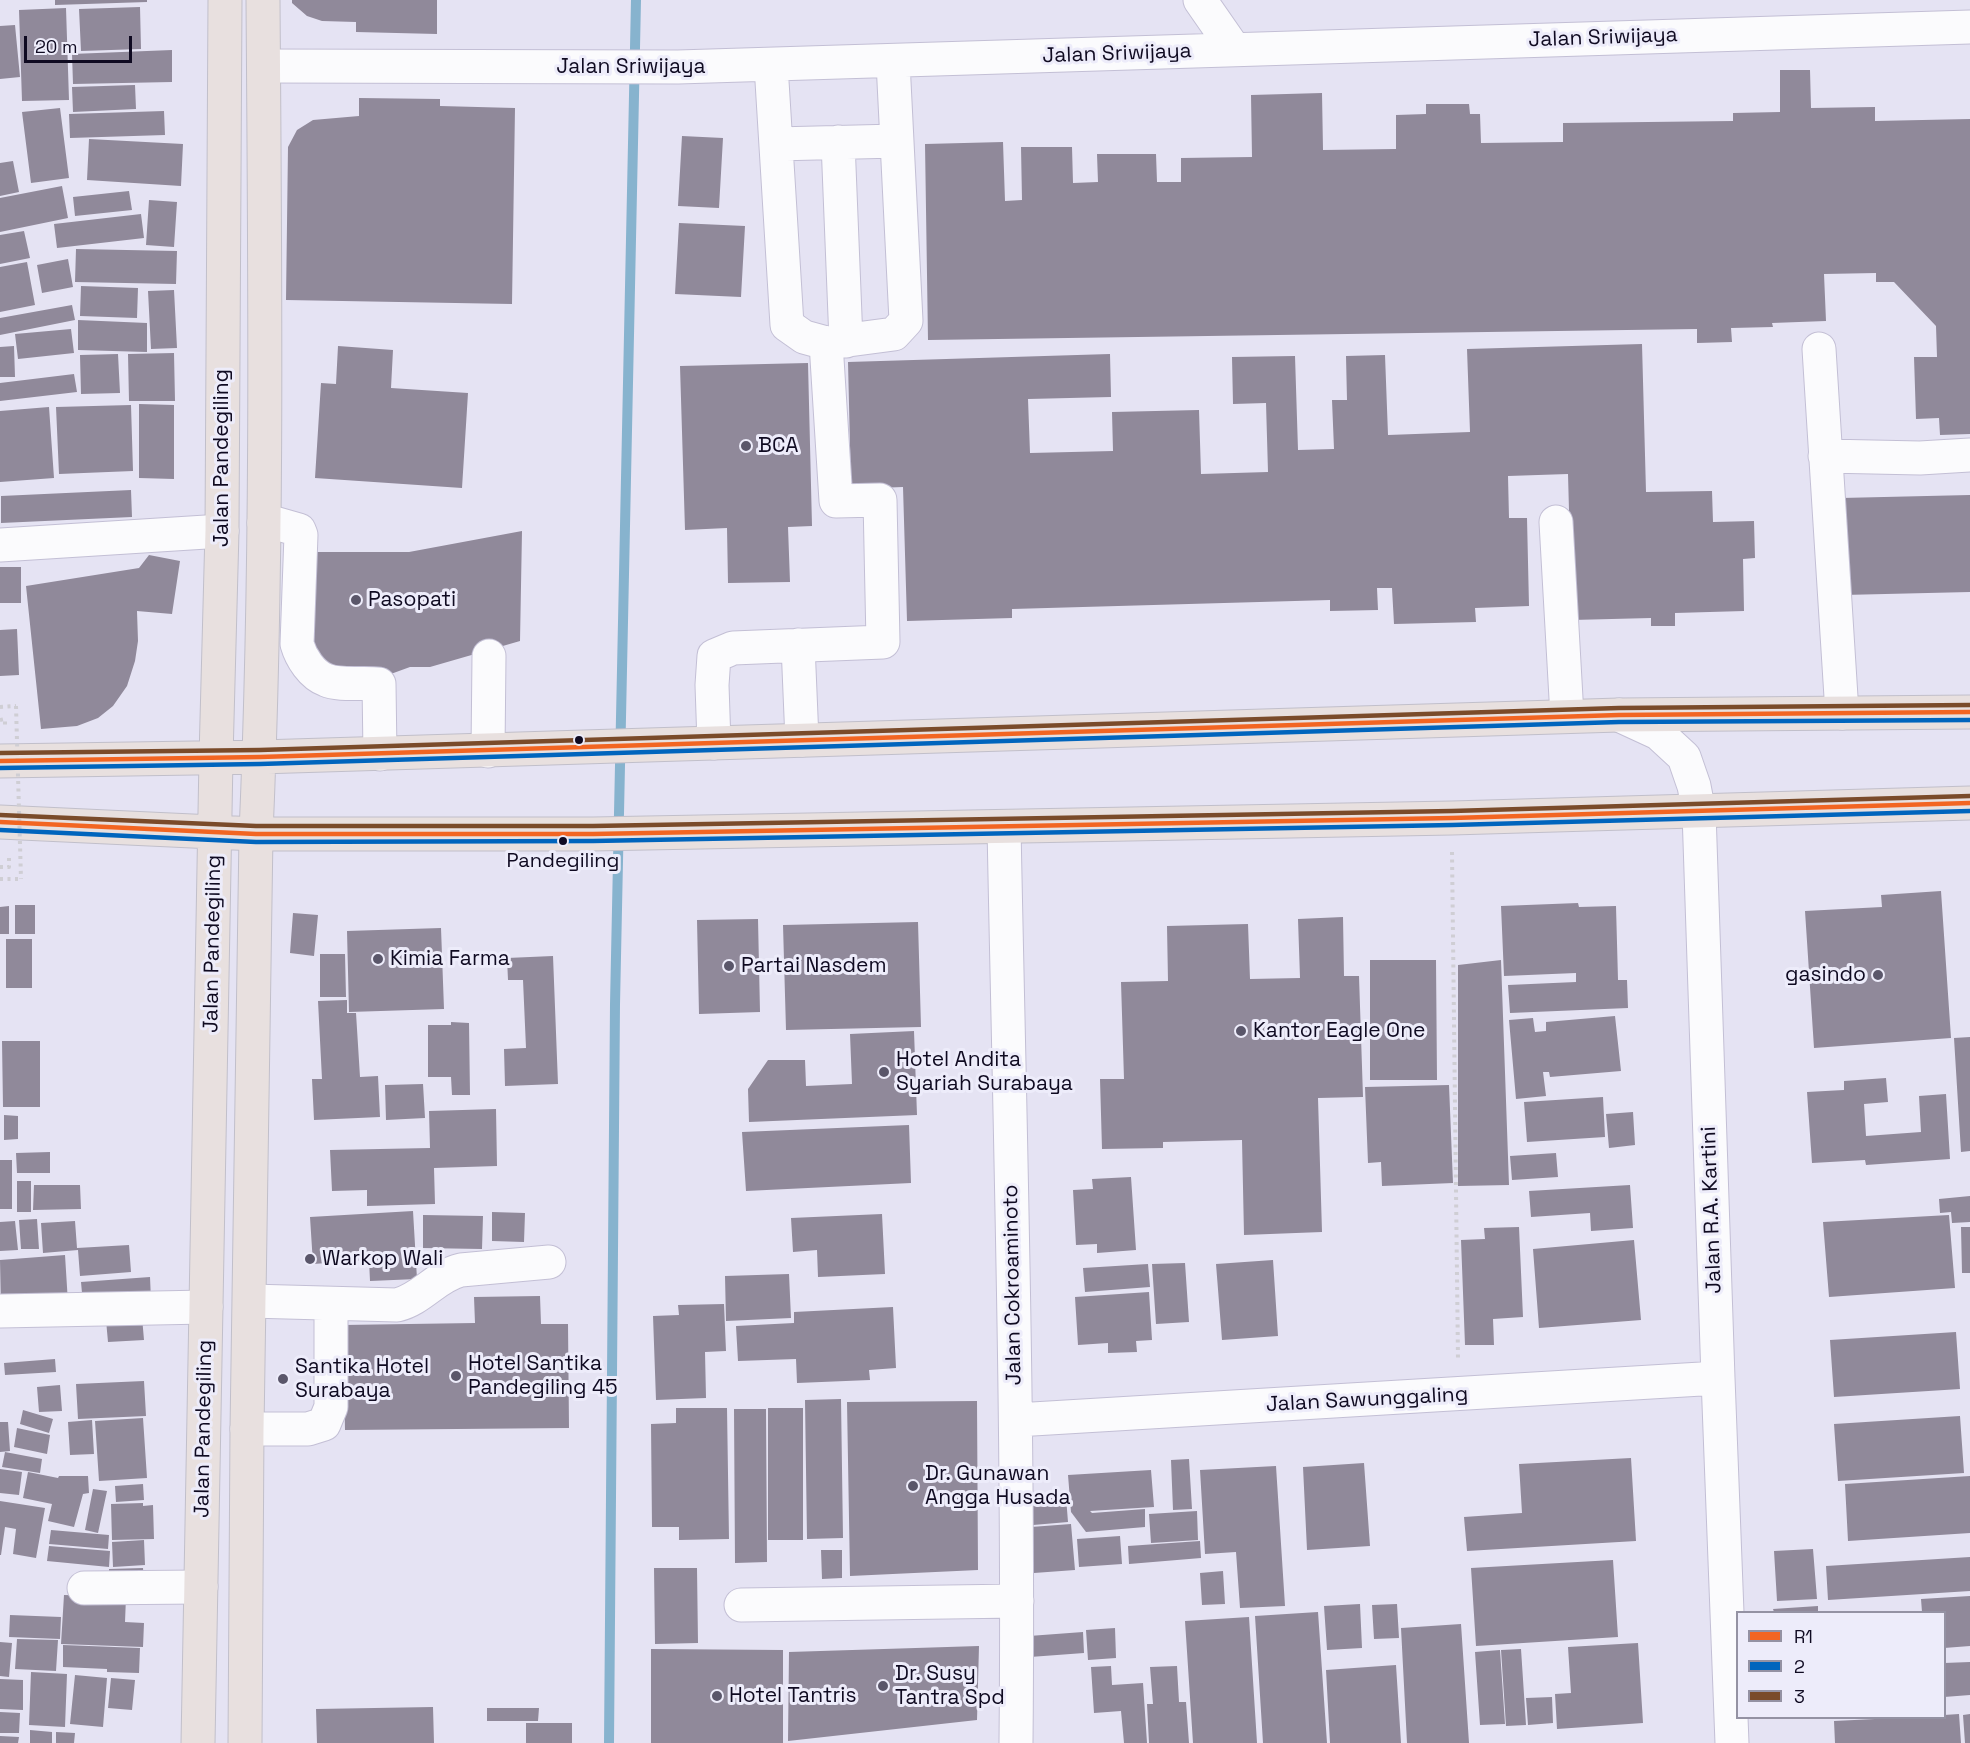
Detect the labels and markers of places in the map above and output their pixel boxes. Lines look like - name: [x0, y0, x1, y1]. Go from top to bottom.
- place label: BCA: [758, 433, 798, 459]
- marker: BCA: [739, 439, 753, 453]
- place label: Pasopati: [368, 587, 456, 613]
- marker: Pasopati: [349, 593, 363, 607]
- unlabelled marker: [573, 734, 585, 746]
- marker: Pandegiling: [557, 835, 569, 847]
- place label: Pandegiling: [507, 850, 619, 874]
- place label: Kimia Farma: [390, 946, 510, 972]
- marker: Kimia Farma: [371, 952, 385, 966]
- place label: Partai Nasdem: [741, 953, 887, 979]
- marker: Partai Nasdem: [722, 959, 736, 973]
- place label: gasindo: [1785, 962, 1866, 988]
- marker: gasindo: [1871, 968, 1885, 982]
- place label: Kantor Eagle One: [1253, 1018, 1425, 1044]
- marker: Kantor Eagle One: [1234, 1024, 1248, 1038]
- place label: Hotel Andita Syariah Surabaya: [896, 1047, 1073, 1097]
- marker: Hotel Andita Syariah Surabaya: [877, 1065, 891, 1079]
- place label: Warkop Wali: [322, 1246, 443, 1272]
- marker: Warkop Wali: [303, 1252, 317, 1266]
- place label: Hotel Santika Pandegiling 45: [468, 1351, 618, 1401]
- place label: Santika Hotel Surabaya: [295, 1354, 429, 1404]
- marker: Hotel Santika Pandegiling 45: [449, 1369, 463, 1383]
- marker: Santika Hotel Surabaya: [276, 1372, 290, 1386]
- place label: Dr. Gunawan Angga Husada: [925, 1461, 1071, 1511]
- marker: Dr. Gunawan Angga Husada: [906, 1479, 920, 1493]
- place label: Dr. Susy Tantra Spd: [895, 1661, 1005, 1711]
- marker: Dr. Susy Tantra Spd: [876, 1679, 890, 1693]
- place label: Hotel Tantris: [729, 1683, 857, 1709]
- marker: Hotel Tantris: [710, 1689, 724, 1703]

